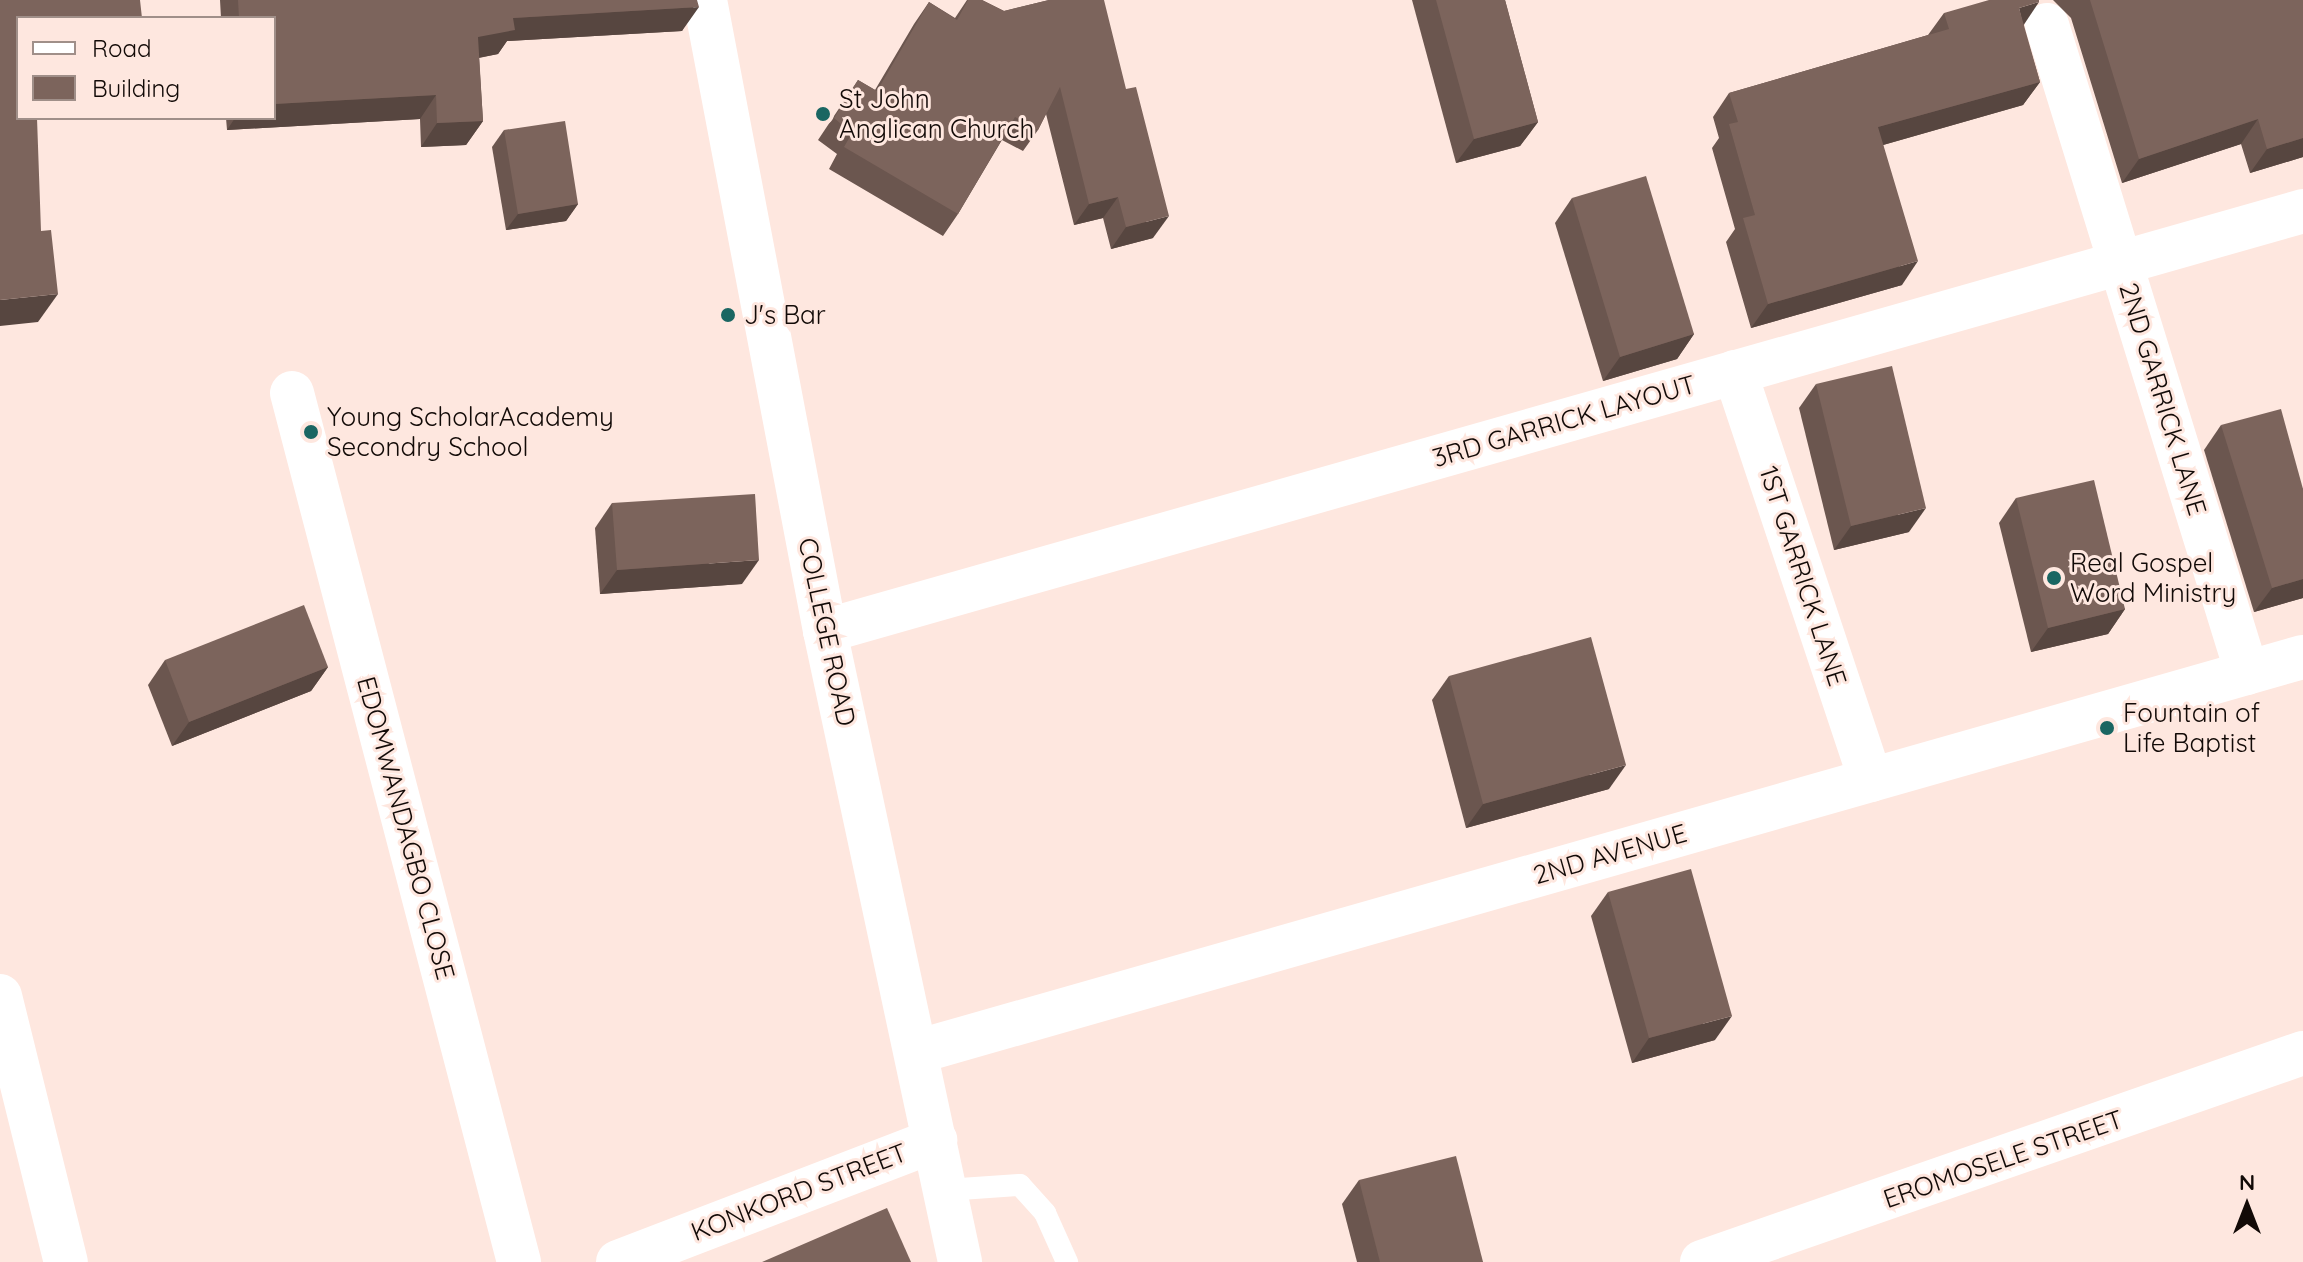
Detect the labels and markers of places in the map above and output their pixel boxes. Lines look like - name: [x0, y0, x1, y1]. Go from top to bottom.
- place label: St John Anglican Church: [839, 83, 1034, 144]
- marker: St John Anglican Church: [814, 105, 832, 123]
- place label: J's Bar: [744, 299, 826, 331]
- marker: J's Bar: [719, 306, 737, 324]
- place label: Young ScholarAcademy Secondry School: [327, 401, 614, 462]
- marker: Young ScholarAcademy Secondry School: [302, 423, 320, 441]
- place label: Real Gospel Word Ministry: [2070, 547, 2236, 608]
- marker: Real Gospel Word Ministry: [2045, 569, 2063, 587]
- place label: Fountain of Life Baptist: [2123, 697, 2260, 758]
- marker: Fountain of Life Baptist: [2098, 719, 2116, 737]

